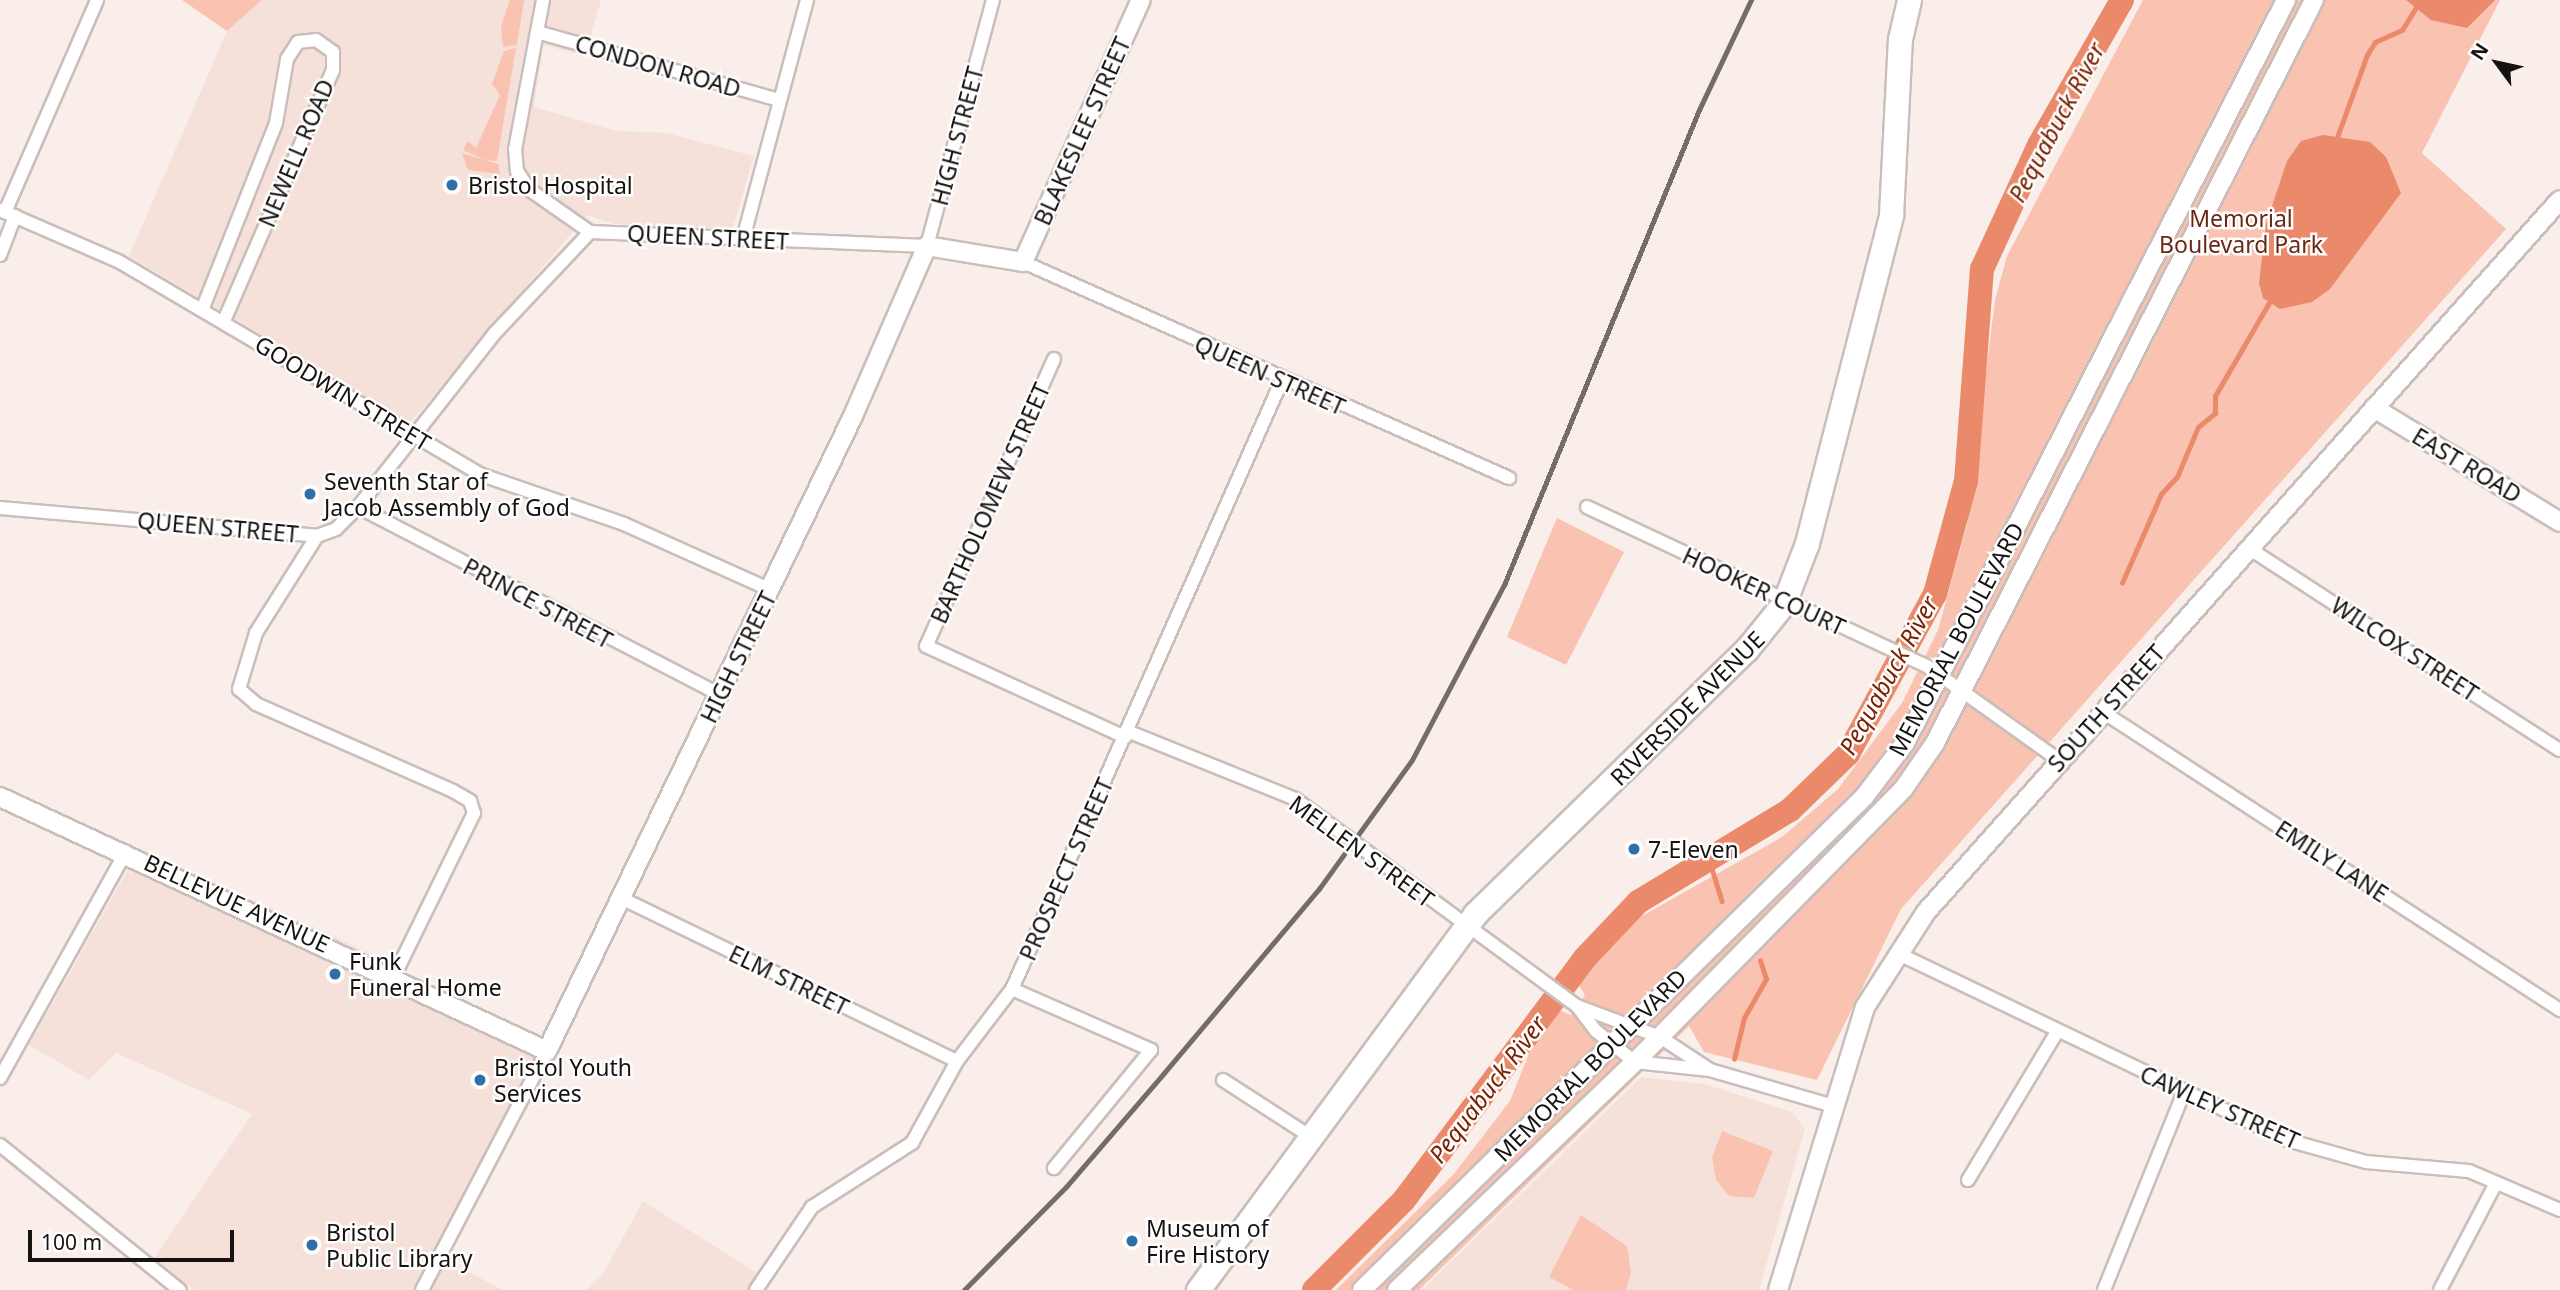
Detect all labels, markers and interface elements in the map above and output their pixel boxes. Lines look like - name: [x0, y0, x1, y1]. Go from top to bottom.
- north arrow: [2462, 28, 2532, 98]
- street label: CONDON ROAD: [572, 29, 744, 103]
- street label: BLAKESLEE STREET: [1028, 33, 1136, 229]
- water label: Pequabuck River: [2002, 37, 2110, 207]
- text: N: [2464, 38, 2494, 65]
- street label: HIGH STREET: [925, 64, 989, 208]
- street label: NEWELL ROAD: [252, 75, 340, 231]
- place label: Bristol Hospital: [468, 171, 633, 199]
- marker: Bristol Hospital: [442, 175, 462, 195]
- park label: Memorial Boulevard Park: [2159, 204, 2323, 258]
- street label: QUEEN STREET: [626, 219, 790, 255]
- street label: QUEEN STREET: [1190, 329, 1350, 421]
- street label: GOODWIN STREET: [250, 330, 436, 456]
- street label: BARTHOLOMEW STREET: [924, 378, 1056, 628]
- street label: EAST ROAD: [2408, 422, 2526, 508]
- place label: Seventh Star of Jacob Assembly of God: [324, 467, 570, 521]
- marker: Seventh Star of Jacob Assembly of God: [302, 486, 318, 502]
- street label: QUEEN STREET: [136, 506, 300, 548]
- street label: MEMORIAL BOULEVARD: [1883, 517, 2029, 761]
- street label: HOOKER COURT: [1678, 541, 1850, 641]
- street label: PRINCE STREET: [459, 552, 617, 654]
- street label: HIGH STREET: [694, 587, 782, 727]
- water label: Pequabuck River: [1833, 591, 1943, 759]
- street label: WILCOX STREET: [2326, 591, 2484, 707]
- street label: RIVERSIDE AVENUE: [1604, 625, 1770, 791]
- street label: SOUTH STREET: [2042, 639, 2170, 777]
- street label: PROSPECT STREET: [1013, 773, 1119, 965]
- street label: MELLEN STREET: [1284, 789, 1440, 913]
- street label: EMILY LANE: [2270, 814, 2394, 908]
- place label: 7-Eleven: [1648, 835, 1739, 863]
- marker: 7-Eleven: [1626, 841, 1642, 857]
- street label: BELLEVUE AVENUE: [140, 848, 334, 958]
- street label: ELM STREET: [725, 939, 853, 1021]
- place label: Funk Funeral Home: [349, 947, 502, 1001]
- street label: MEMORIAL BOULEVARD: [1488, 963, 1692, 1167]
- marker: Funk Funeral Home: [327, 966, 343, 982]
- water label: Pequabuck River: [1422, 1010, 1552, 1168]
- place label: Bristol Youth Services: [494, 1053, 632, 1107]
- street label: CAWLEY STREET: [2136, 1059, 2304, 1155]
- marker: Bristol Youth Services: [472, 1072, 488, 1088]
- place label: Museum of Fire History: [1146, 1214, 1269, 1268]
- scale bar: [32, 1216, 238, 1260]
- place label: Bristol Public Library: [326, 1218, 472, 1272]
- text: 100 m: [41, 1228, 102, 1256]
- marker: Museum of Fire History: [1124, 1233, 1140, 1249]
- marker: Bristol Public Library: [304, 1237, 320, 1253]

